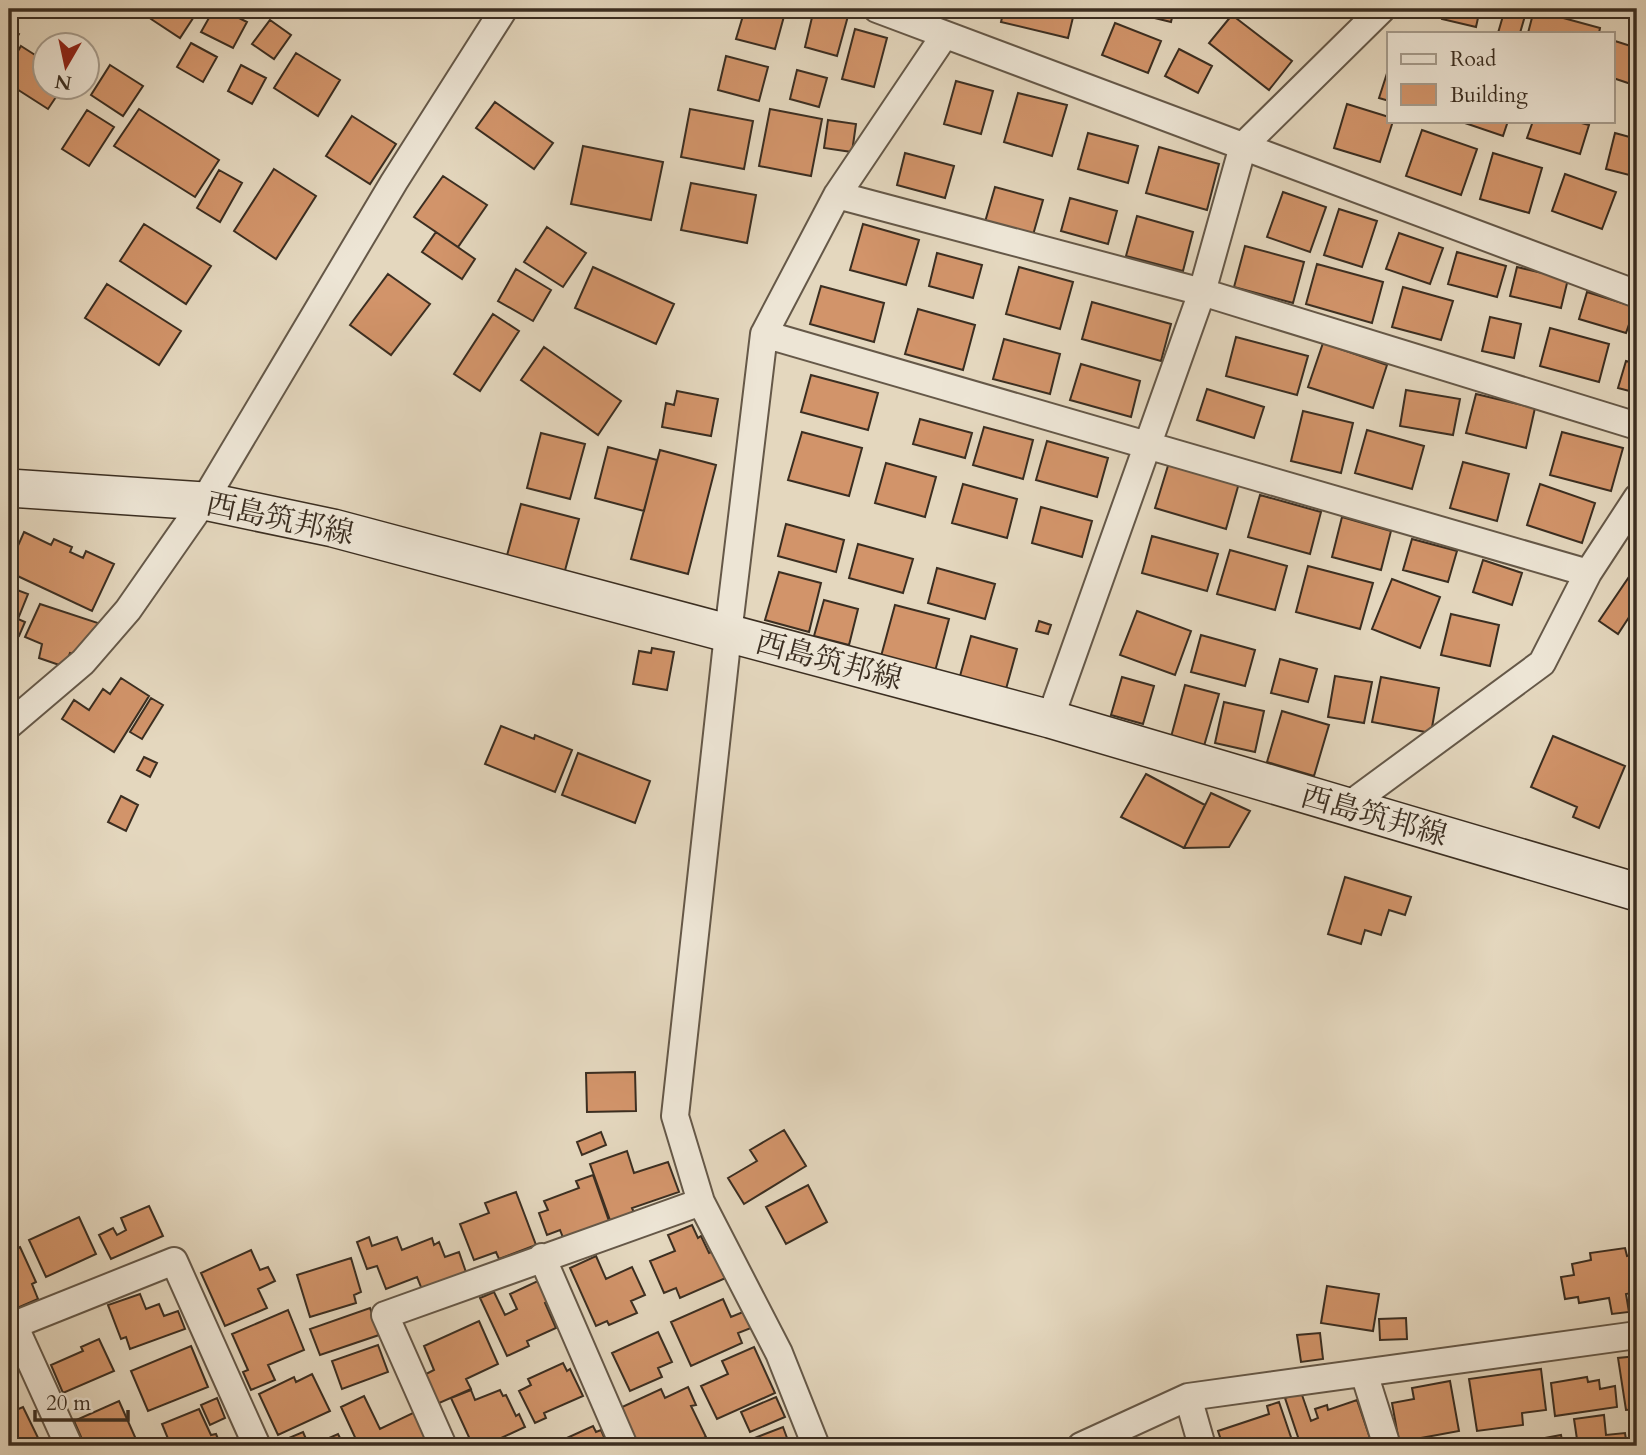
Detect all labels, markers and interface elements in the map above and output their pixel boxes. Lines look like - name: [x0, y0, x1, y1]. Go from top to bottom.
- north arrow: [32, 32, 102, 102]
- legend: [1387, 32, 1614, 122]
- text: Road: [1450, 45, 1496, 74]
- text: N: [53, 68, 74, 96]
- text: Building: [1450, 81, 1528, 110]
- street label: 西島筑邦線: [202, 483, 358, 555]
- street label: 西島筑邦線: [751, 622, 907, 700]
- street label: 西島筑邦線: [1296, 776, 1452, 856]
- scale bar: [35, 1378, 128, 1422]
- text: 20 m: [46, 1389, 91, 1418]

